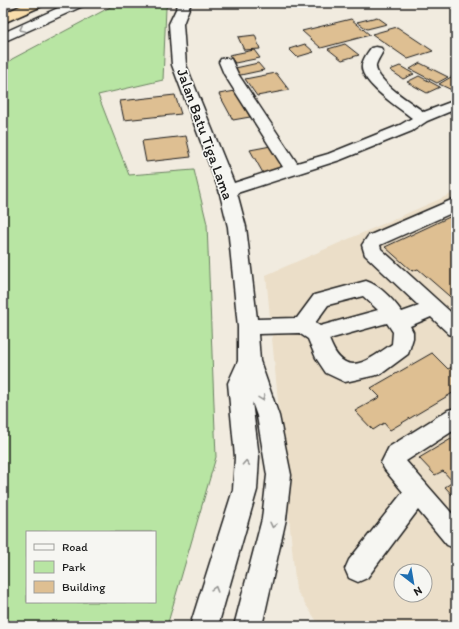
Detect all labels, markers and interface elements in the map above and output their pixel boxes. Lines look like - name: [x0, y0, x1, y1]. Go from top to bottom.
- one-way arrow: [18, 24, 26, 32]
- street label: Jalan Batu Tiga Lama: [173, 66, 237, 203]
- one-way arrow: [257, 394, 266, 401]
- one-way arrow: [242, 460, 251, 466]
- one-way arrow: [269, 522, 277, 528]
- legend: [26, 531, 156, 603]
- text: Road: [62, 540, 88, 554]
- text: Park: [62, 560, 86, 574]
- north arrow: [393, 563, 433, 603]
- text: Building: [62, 580, 106, 594]
- text: N: [411, 584, 424, 599]
- one-way arrow: [210, 585, 219, 592]

